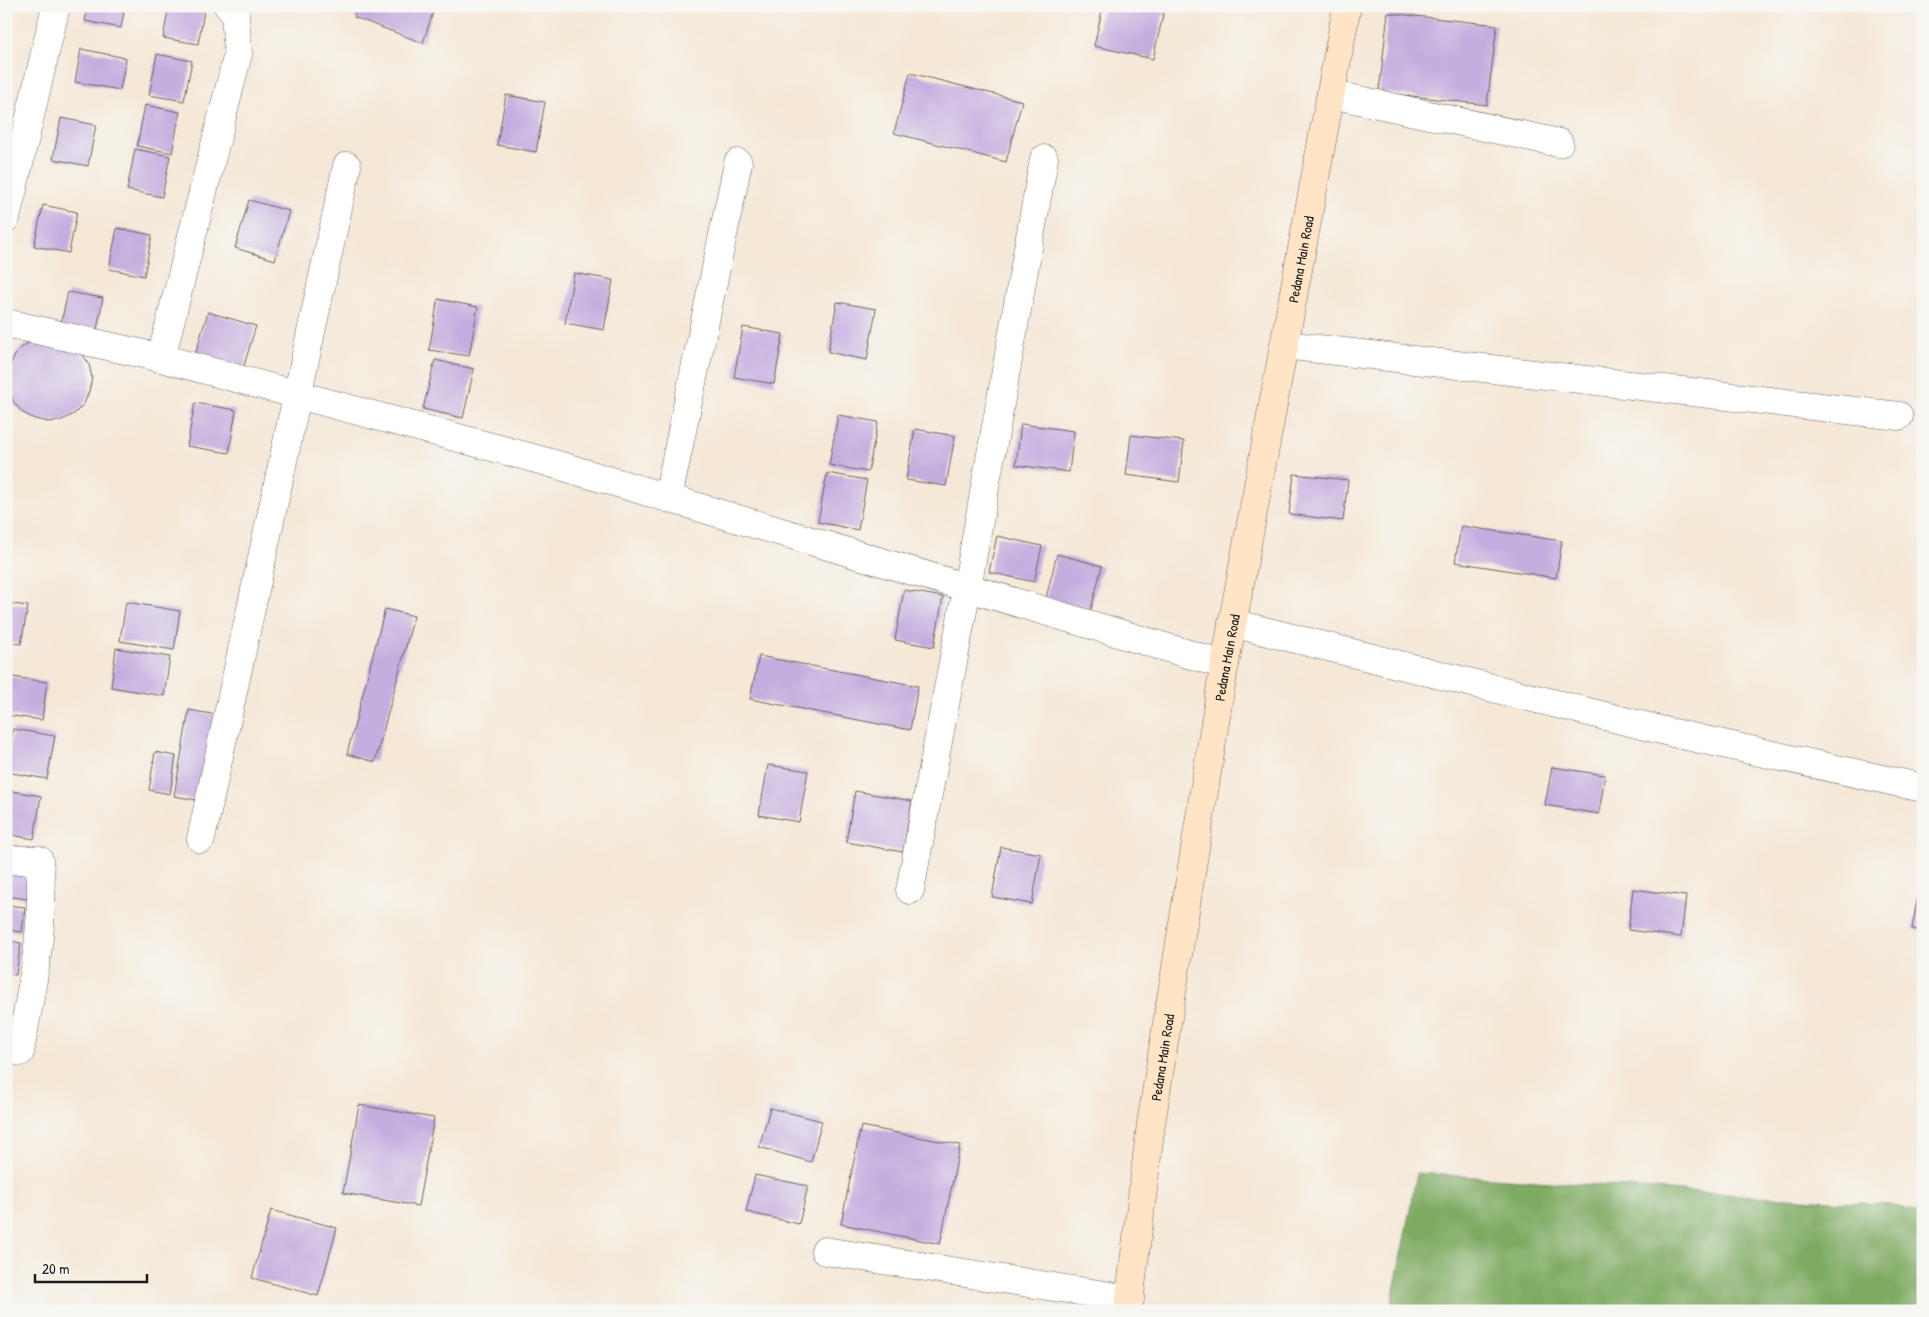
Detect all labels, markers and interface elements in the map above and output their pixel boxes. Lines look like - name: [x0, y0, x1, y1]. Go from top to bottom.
- street label: Pedana Main Road: [1283, 214, 1317, 304]
- street label: Pedana Main Road: [1209, 612, 1244, 702]
- street label: Pedana Main Road: [1145, 1012, 1178, 1102]
- scale bar: [35, 1252, 148, 1284]
- text: 20 m: [42, 1258, 69, 1279]

